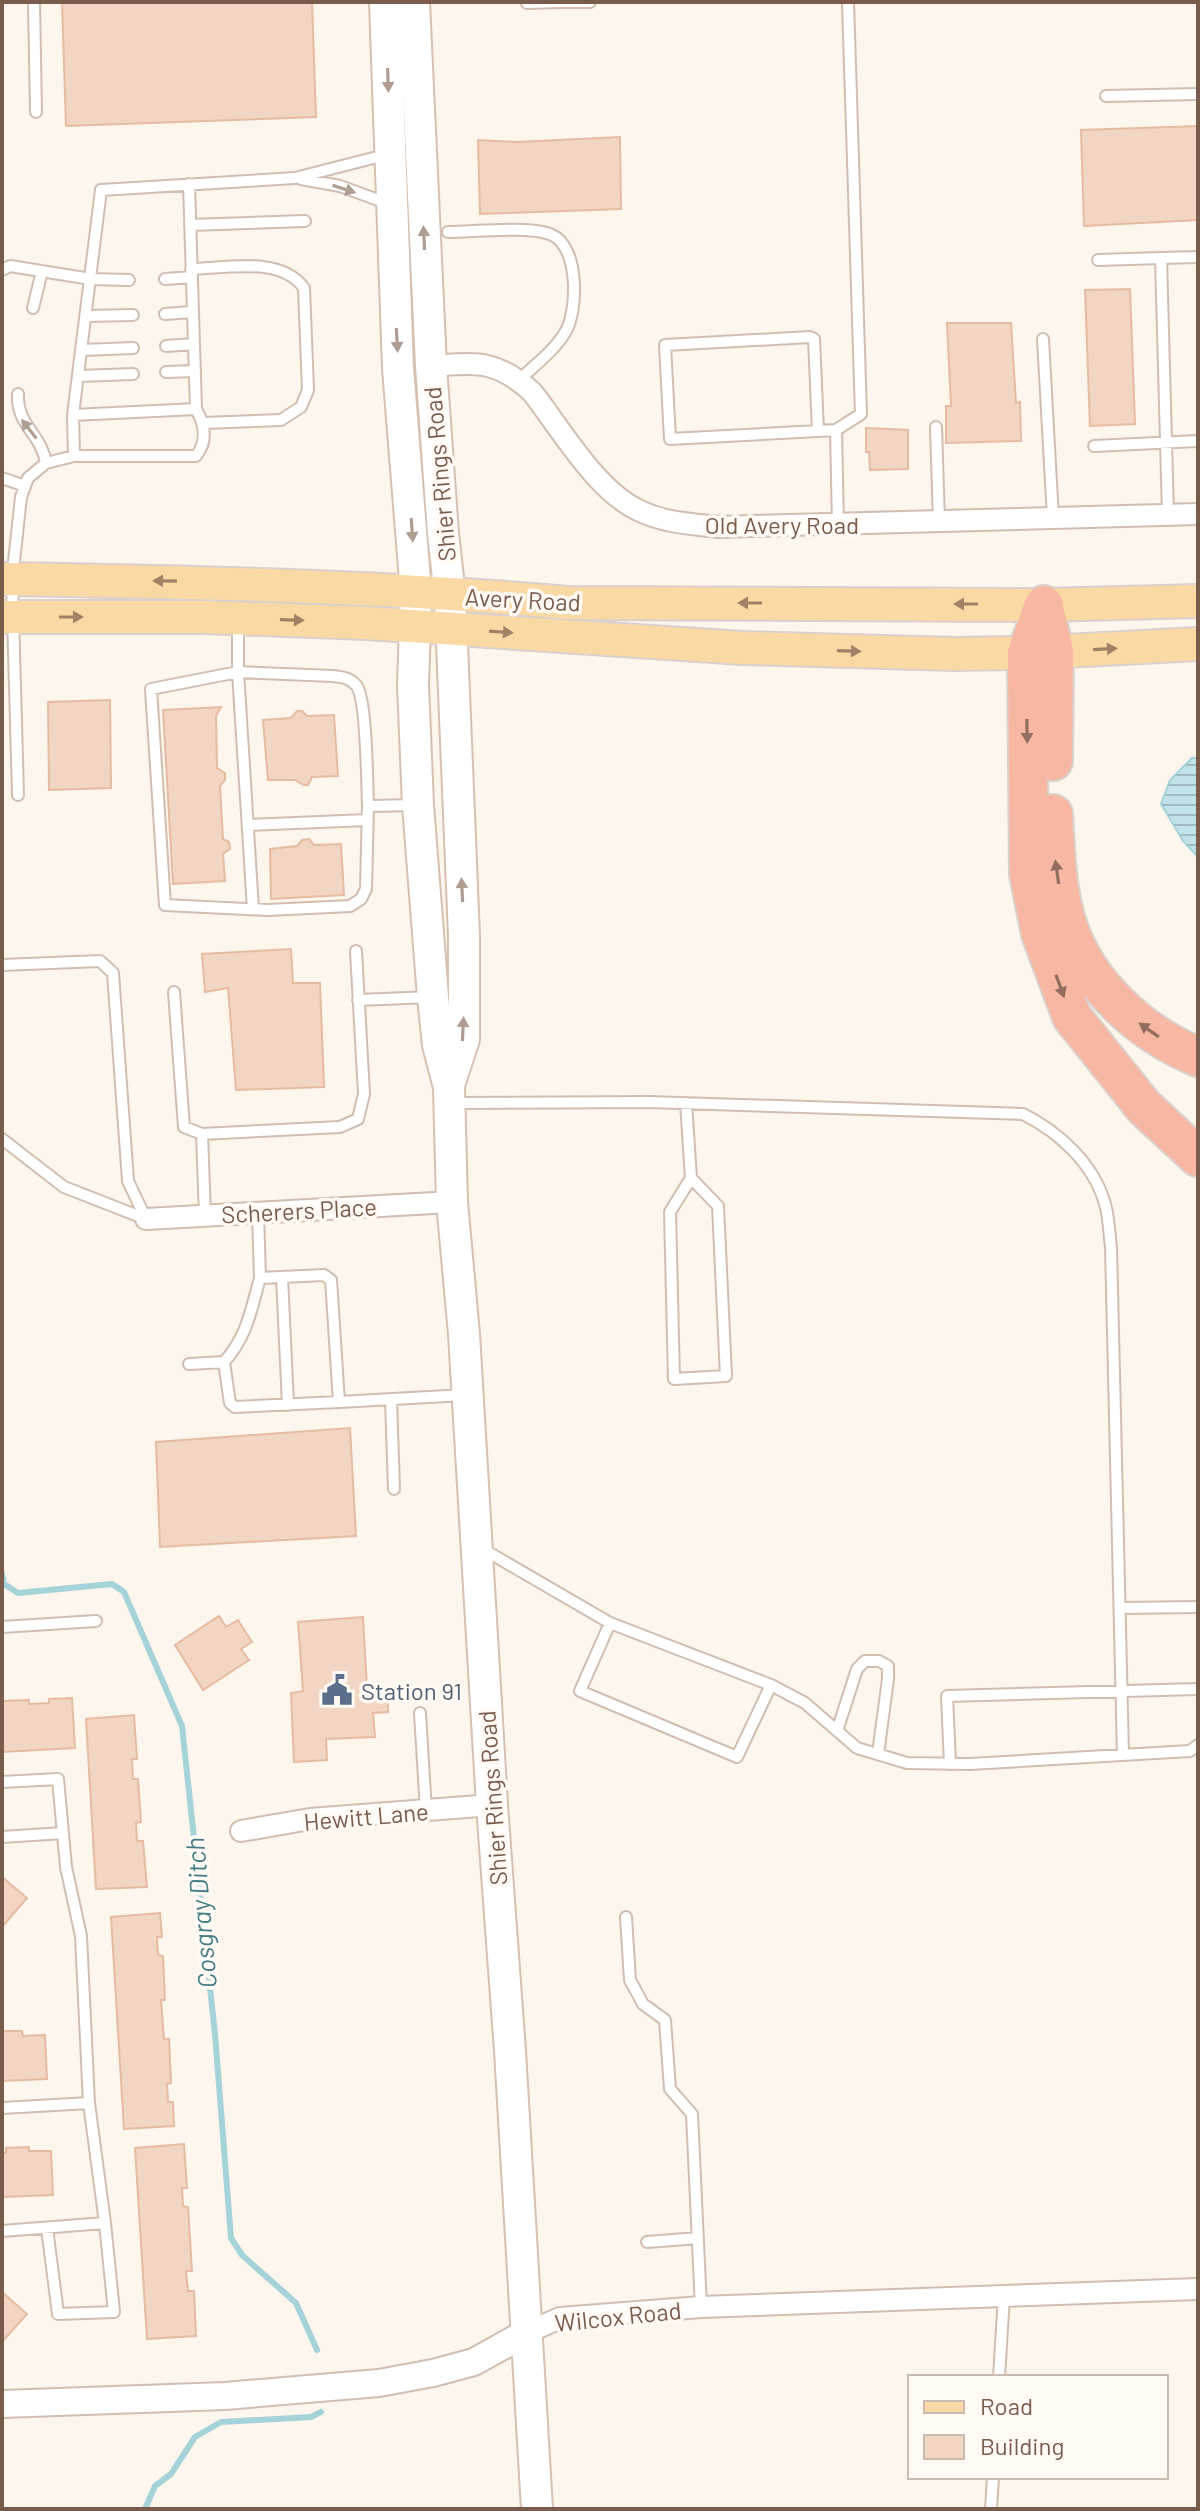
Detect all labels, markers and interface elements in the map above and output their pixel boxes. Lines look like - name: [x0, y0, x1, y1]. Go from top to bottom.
- one-way arrow: [382, 68, 395, 93]
- one-way arrow: [333, 183, 357, 196]
- one-way arrow: [417, 225, 430, 250]
- one-way arrow: [391, 328, 404, 353]
- street label: Shier Rings Road: [417, 385, 461, 563]
- one-way arrow: [22, 419, 38, 439]
- street label: Old Avery Road: [705, 510, 859, 539]
- one-way arrow: [406, 518, 419, 543]
- one-way arrow: [152, 575, 177, 588]
- street label: Avery Road: [464, 581, 582, 617]
- one-way arrow: [737, 597, 762, 609]
- one-way arrow: [953, 598, 978, 610]
- one-way arrow: [59, 611, 84, 623]
- one-way arrow: [280, 614, 305, 627]
- one-way arrow: [488, 626, 513, 639]
- one-way arrow: [1093, 642, 1118, 655]
- one-way arrow: [837, 644, 862, 657]
- one-way arrow: [1021, 719, 1033, 744]
- one-way arrow: [1050, 859, 1063, 884]
- one-way arrow: [455, 877, 468, 902]
- one-way arrow: [1055, 974, 1067, 998]
- one-way arrow: [457, 1016, 470, 1041]
- one-way arrow: [1139, 1023, 1160, 1038]
- street label: Scherers Place: [221, 1191, 377, 1229]
- public building icon: Station 91: [320, 1673, 354, 1707]
- place label: Station 91: [361, 1676, 462, 1705]
- street label: Shier Rings Road: [471, 1710, 513, 1886]
- street label: Hewitt Lane: [302, 1796, 430, 1836]
- water label: Cosgray Ditch: [178, 1836, 222, 1990]
- street label: Wilcox Road: [553, 2295, 683, 2337]
- legend: [908, 2375, 1168, 2479]
- text: Road: [980, 2391, 1033, 2420]
- text: Building: [980, 2431, 1064, 2460]

